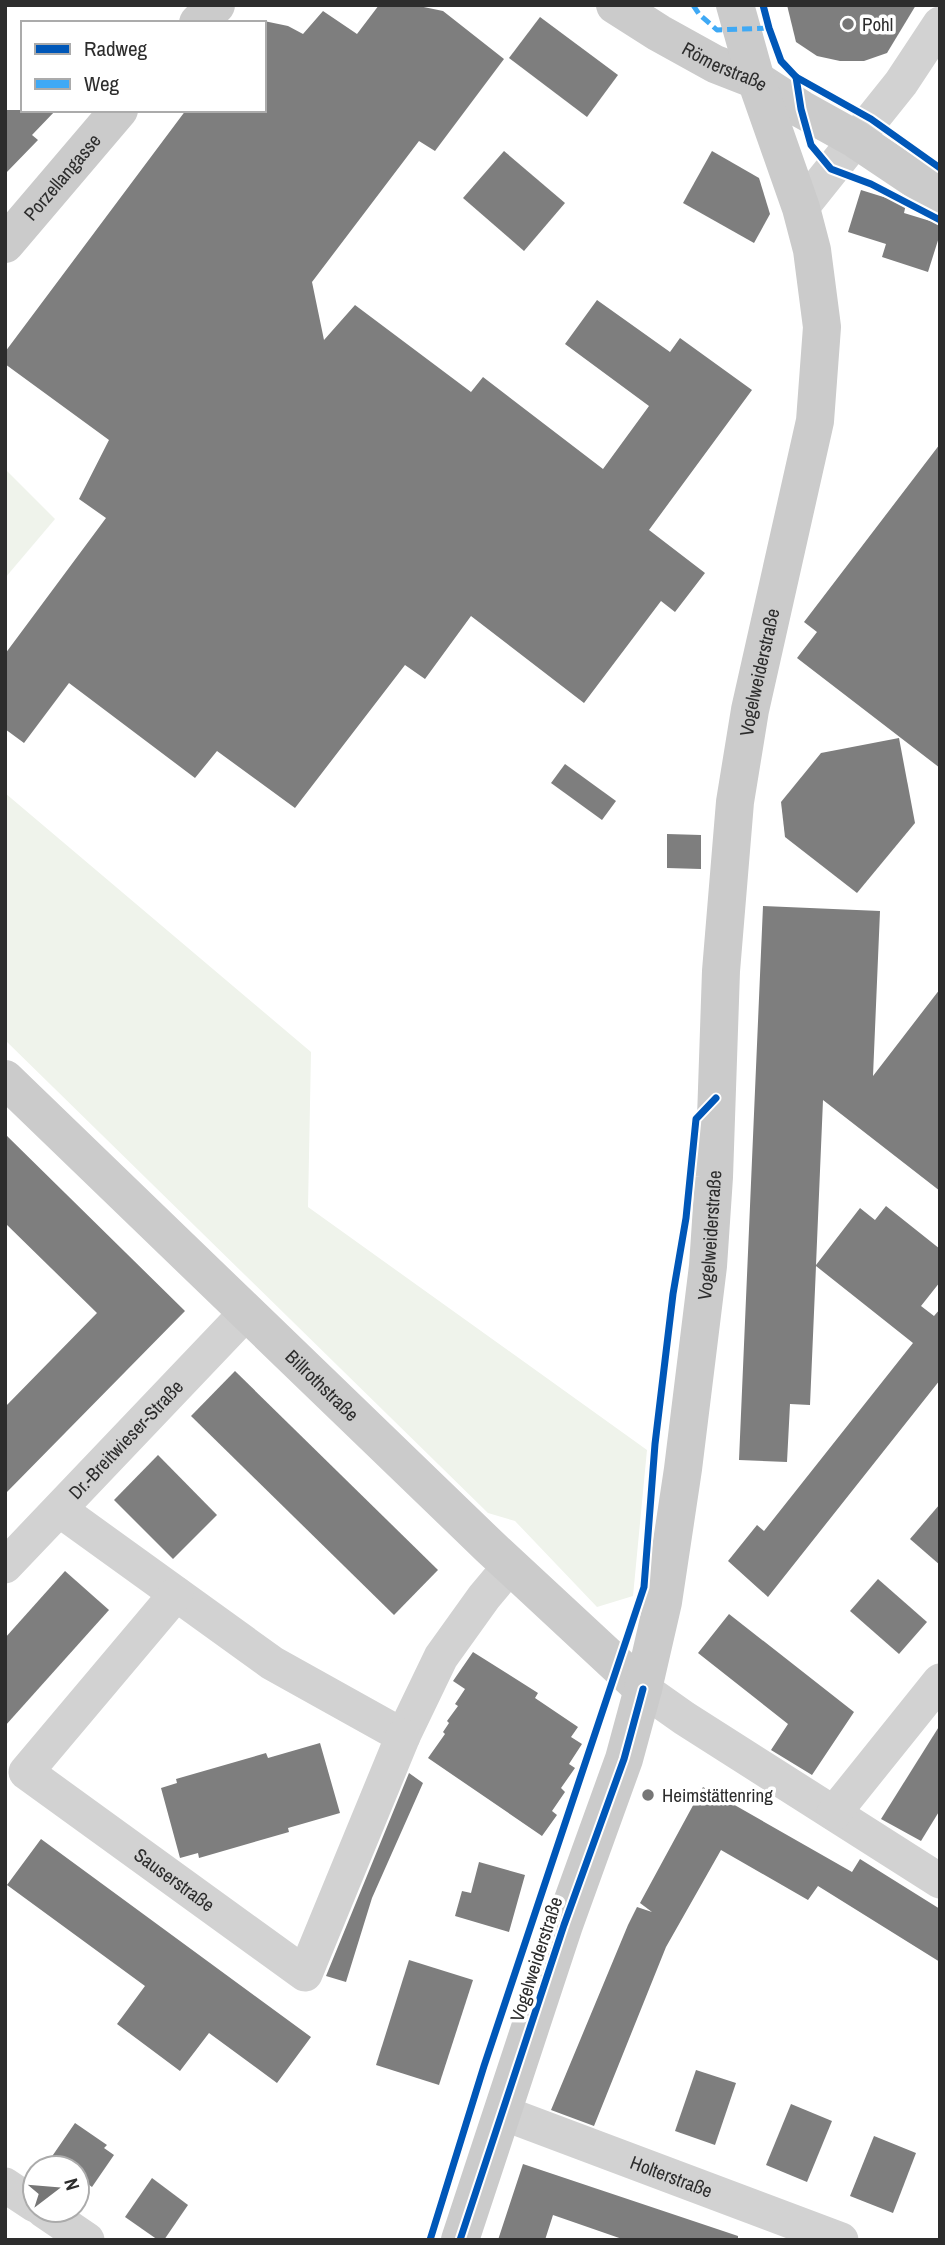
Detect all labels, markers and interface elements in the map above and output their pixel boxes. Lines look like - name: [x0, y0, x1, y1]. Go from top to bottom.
- place label: Pohl: [862, 11, 893, 37]
- marker: Pohl: [840, 16, 856, 32]
- legend: [21, 21, 266, 112]
- text: Radweg: [84, 34, 148, 63]
- street label: Römerstraße: [678, 35, 773, 97]
- text: Weg: [84, 69, 120, 98]
- street label: Porzellangasse: [18, 128, 106, 226]
- street label: Vogelweiderstraße: [733, 606, 785, 738]
- street label: Vogelweiderstraße: [691, 1170, 727, 1301]
- street label: Billrothstraße: [280, 1344, 365, 1427]
- street label: Dr.-Breitwieser-Straße: [62, 1374, 189, 1505]
- place label: Heimstättenring: [662, 1782, 773, 1808]
- marker: Heimstättenring: [640, 1787, 656, 1803]
- street label: Sauserstraße: [129, 1841, 220, 1917]
- street label: Vogelweiderstraße: [504, 1893, 568, 2025]
- street label: Holterstraße: [627, 2149, 716, 2204]
- north arrow: [21, 2154, 91, 2224]
- text: N: [58, 2175, 86, 2193]

